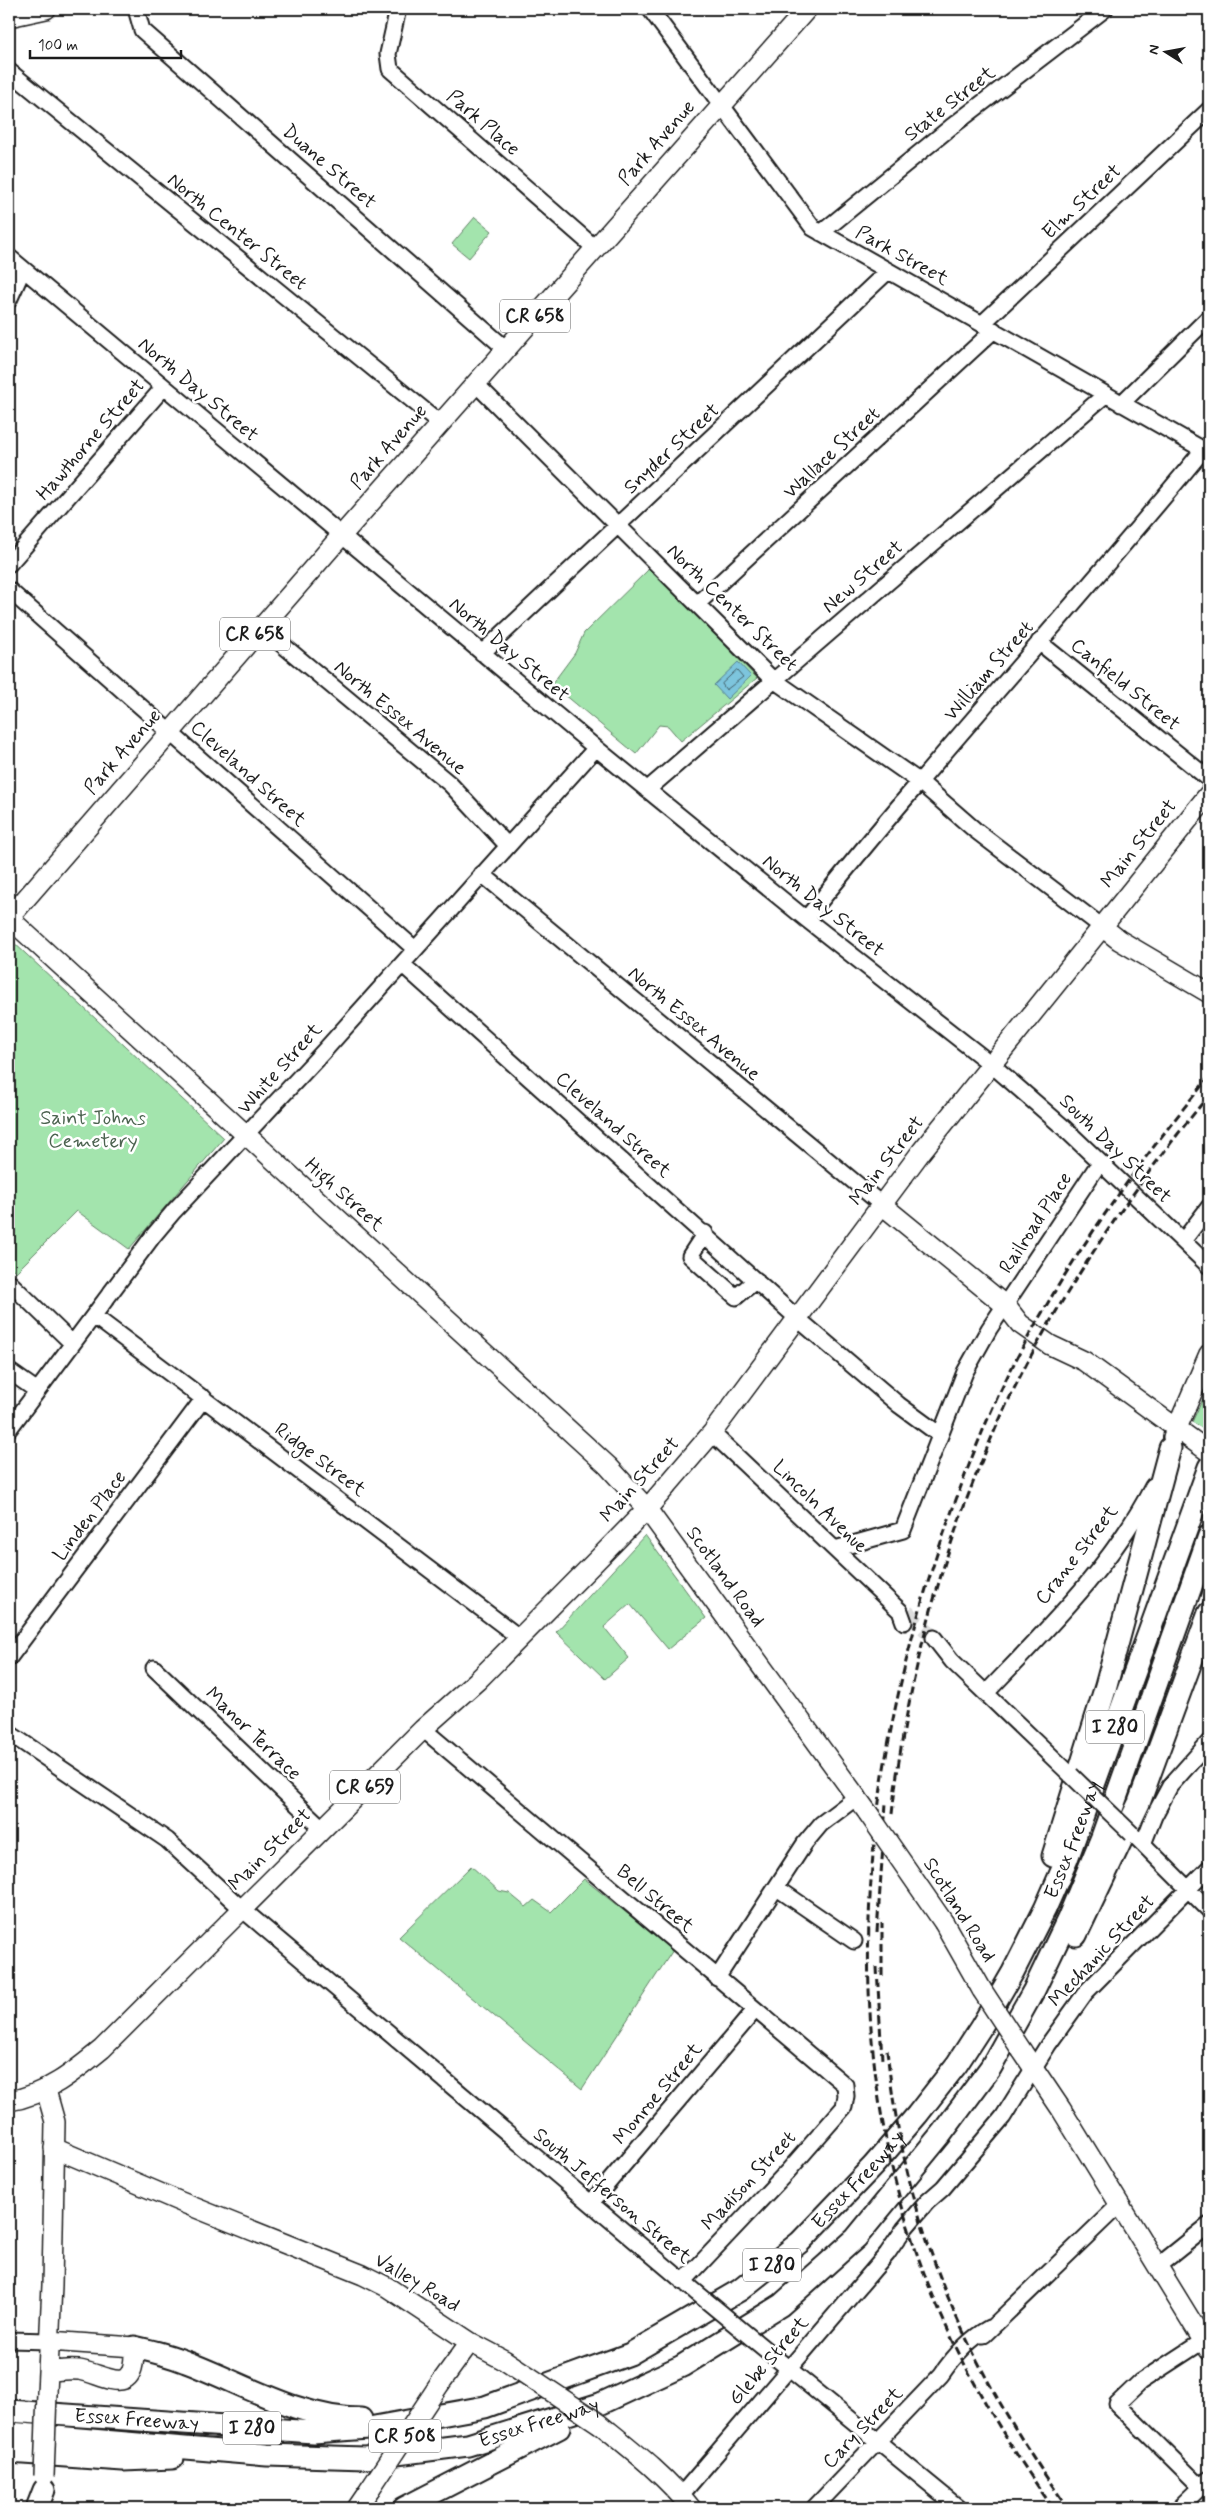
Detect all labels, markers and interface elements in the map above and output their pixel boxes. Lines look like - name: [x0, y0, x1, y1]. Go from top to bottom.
- scale bar: [30, 28, 181, 60]
- north arrow: [1140, 28, 1190, 78]
- text: 100 m: [38, 36, 78, 56]
- text: N: [1144, 43, 1164, 56]
- street label: State Street: [899, 60, 1001, 148]
- street label: Park Place: [440, 84, 526, 162]
- street label: Park Avenue: [612, 94, 702, 192]
- street label: Duane Street: [276, 118, 382, 216]
- street label: Elm Street: [1036, 158, 1128, 246]
- street label: North Center Street: [161, 167, 313, 297]
- street label: Park Street: [851, 219, 954, 293]
- road number: CR 658: [500, 300, 570, 332]
- street label: North Day Street: [132, 332, 264, 448]
- street label: Hawthorne Street: [30, 373, 152, 507]
- street label: Snyder Street: [618, 397, 726, 501]
- street label: Park Avenue: [344, 398, 434, 496]
- street label: Wallace Street: [777, 401, 887, 505]
- street label: New Street: [817, 534, 909, 620]
- street label: North Center Street: [660, 538, 804, 678]
- street label: North Day Street: [443, 592, 575, 708]
- street label: William Street: [938, 615, 1040, 727]
- road number: CR 658: [220, 618, 290, 650]
- street label: Canfield Street: [1064, 632, 1186, 738]
- street label: North Essex Avenue: [328, 654, 472, 782]
- street label: Park Avenue: [78, 703, 168, 801]
- street label: Cleveland Street: [184, 715, 312, 834]
- street label: Main Street: [1095, 794, 1183, 894]
- street label: North Day Street: [756, 848, 890, 964]
- street label: North Essex Avenue: [622, 960, 766, 1088]
- street label: White Street: [232, 1017, 329, 1121]
- street label: Cleveland Street: [549, 1066, 677, 1185]
- street label: South Day Street: [1053, 1088, 1177, 1210]
- park label: Saint Johns Cemetery: [40, 1105, 146, 1155]
- street label: Main Street: [843, 1110, 931, 1212]
- street label: High Street: [297, 1152, 390, 1240]
- street label: Railroad Place: [993, 1167, 1079, 1279]
- street label: Ridge Street: [268, 1417, 372, 1504]
- street label: Main Street: [594, 1431, 686, 1529]
- street label: Lincoln Avenue: [766, 1454, 874, 1560]
- street label: Linden Place: [47, 1465, 133, 1567]
- street label: Crane Street: [1029, 1499, 1125, 1611]
- street label: Scotland Road: [679, 1521, 771, 1633]
- street label: Manor Terrace: [199, 1681, 307, 1787]
- road number: I 280: [1086, 1710, 1144, 1744]
- road number: CR 659: [330, 1770, 400, 1804]
- street label: Essex Freeway: [1038, 1777, 1108, 1903]
- street label: Main Street: [222, 1802, 318, 1898]
- street label: Scotland Road: [916, 1853, 1002, 1967]
- street label: Bell Street: [610, 1858, 700, 1940]
- street label: Mechanic Street: [1043, 1889, 1161, 2013]
- street label: Monroe Street: [607, 2037, 709, 2151]
- street label: South Jefferson Street: [527, 2122, 697, 2271]
- street label: Madison Street: [696, 2125, 802, 2237]
- street label: Essex Freeway: [806, 2126, 911, 2235]
- street label: Valley Road: [369, 2247, 465, 2319]
- road number: I 280: [743, 2248, 801, 2282]
- street label: Glebe Street: [723, 2310, 815, 2411]
- street label: Cary Street: [817, 2381, 909, 2475]
- street label: Essex Freeway: [475, 2392, 602, 2454]
- street label: Essex Freeway: [73, 2402, 200, 2438]
- road number: I 280: [223, 2412, 281, 2444]
- road number: CR 508: [369, 2420, 441, 2452]

